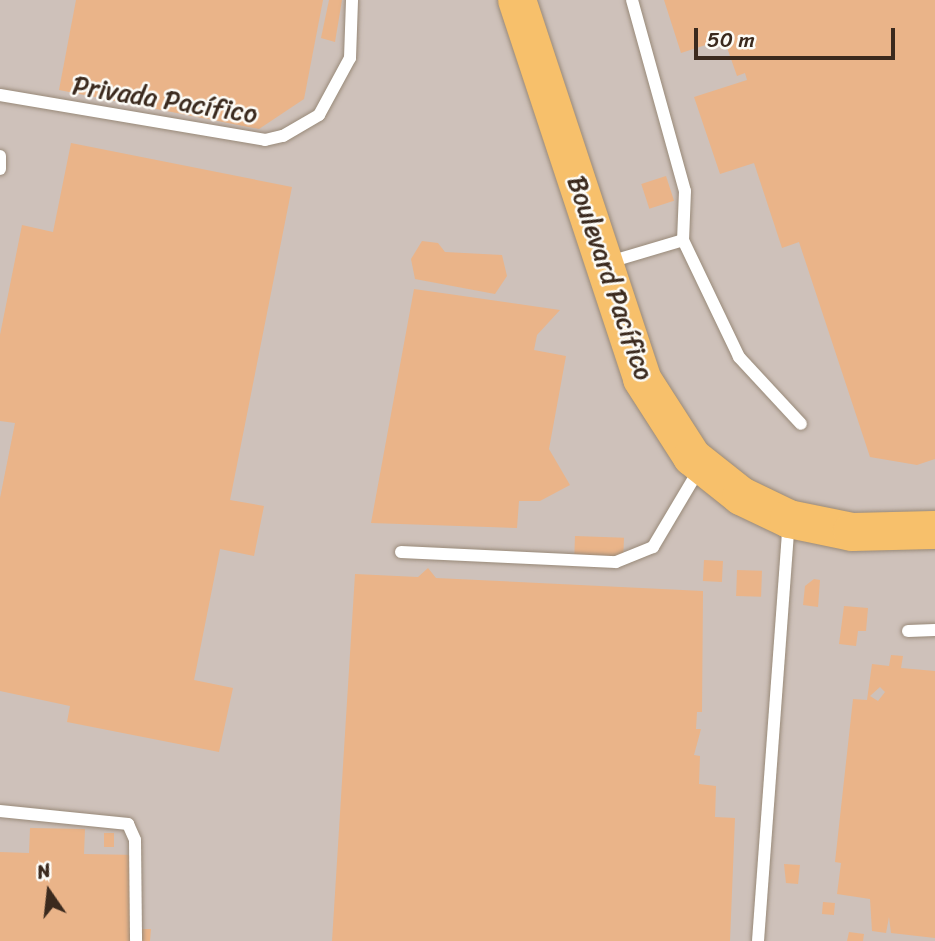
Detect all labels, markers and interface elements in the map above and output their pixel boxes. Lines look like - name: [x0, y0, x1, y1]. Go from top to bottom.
- scale bar: [697, 14, 898, 58]
- text: 50 m: [707, 21, 755, 59]
- street label: Privada Pacífico: [70, 70, 260, 130]
- street label: Boulevard Pacífico: [560, 172, 660, 384]
- text: N: [33, 854, 54, 889]
- north arrow: [14, 857, 84, 927]

